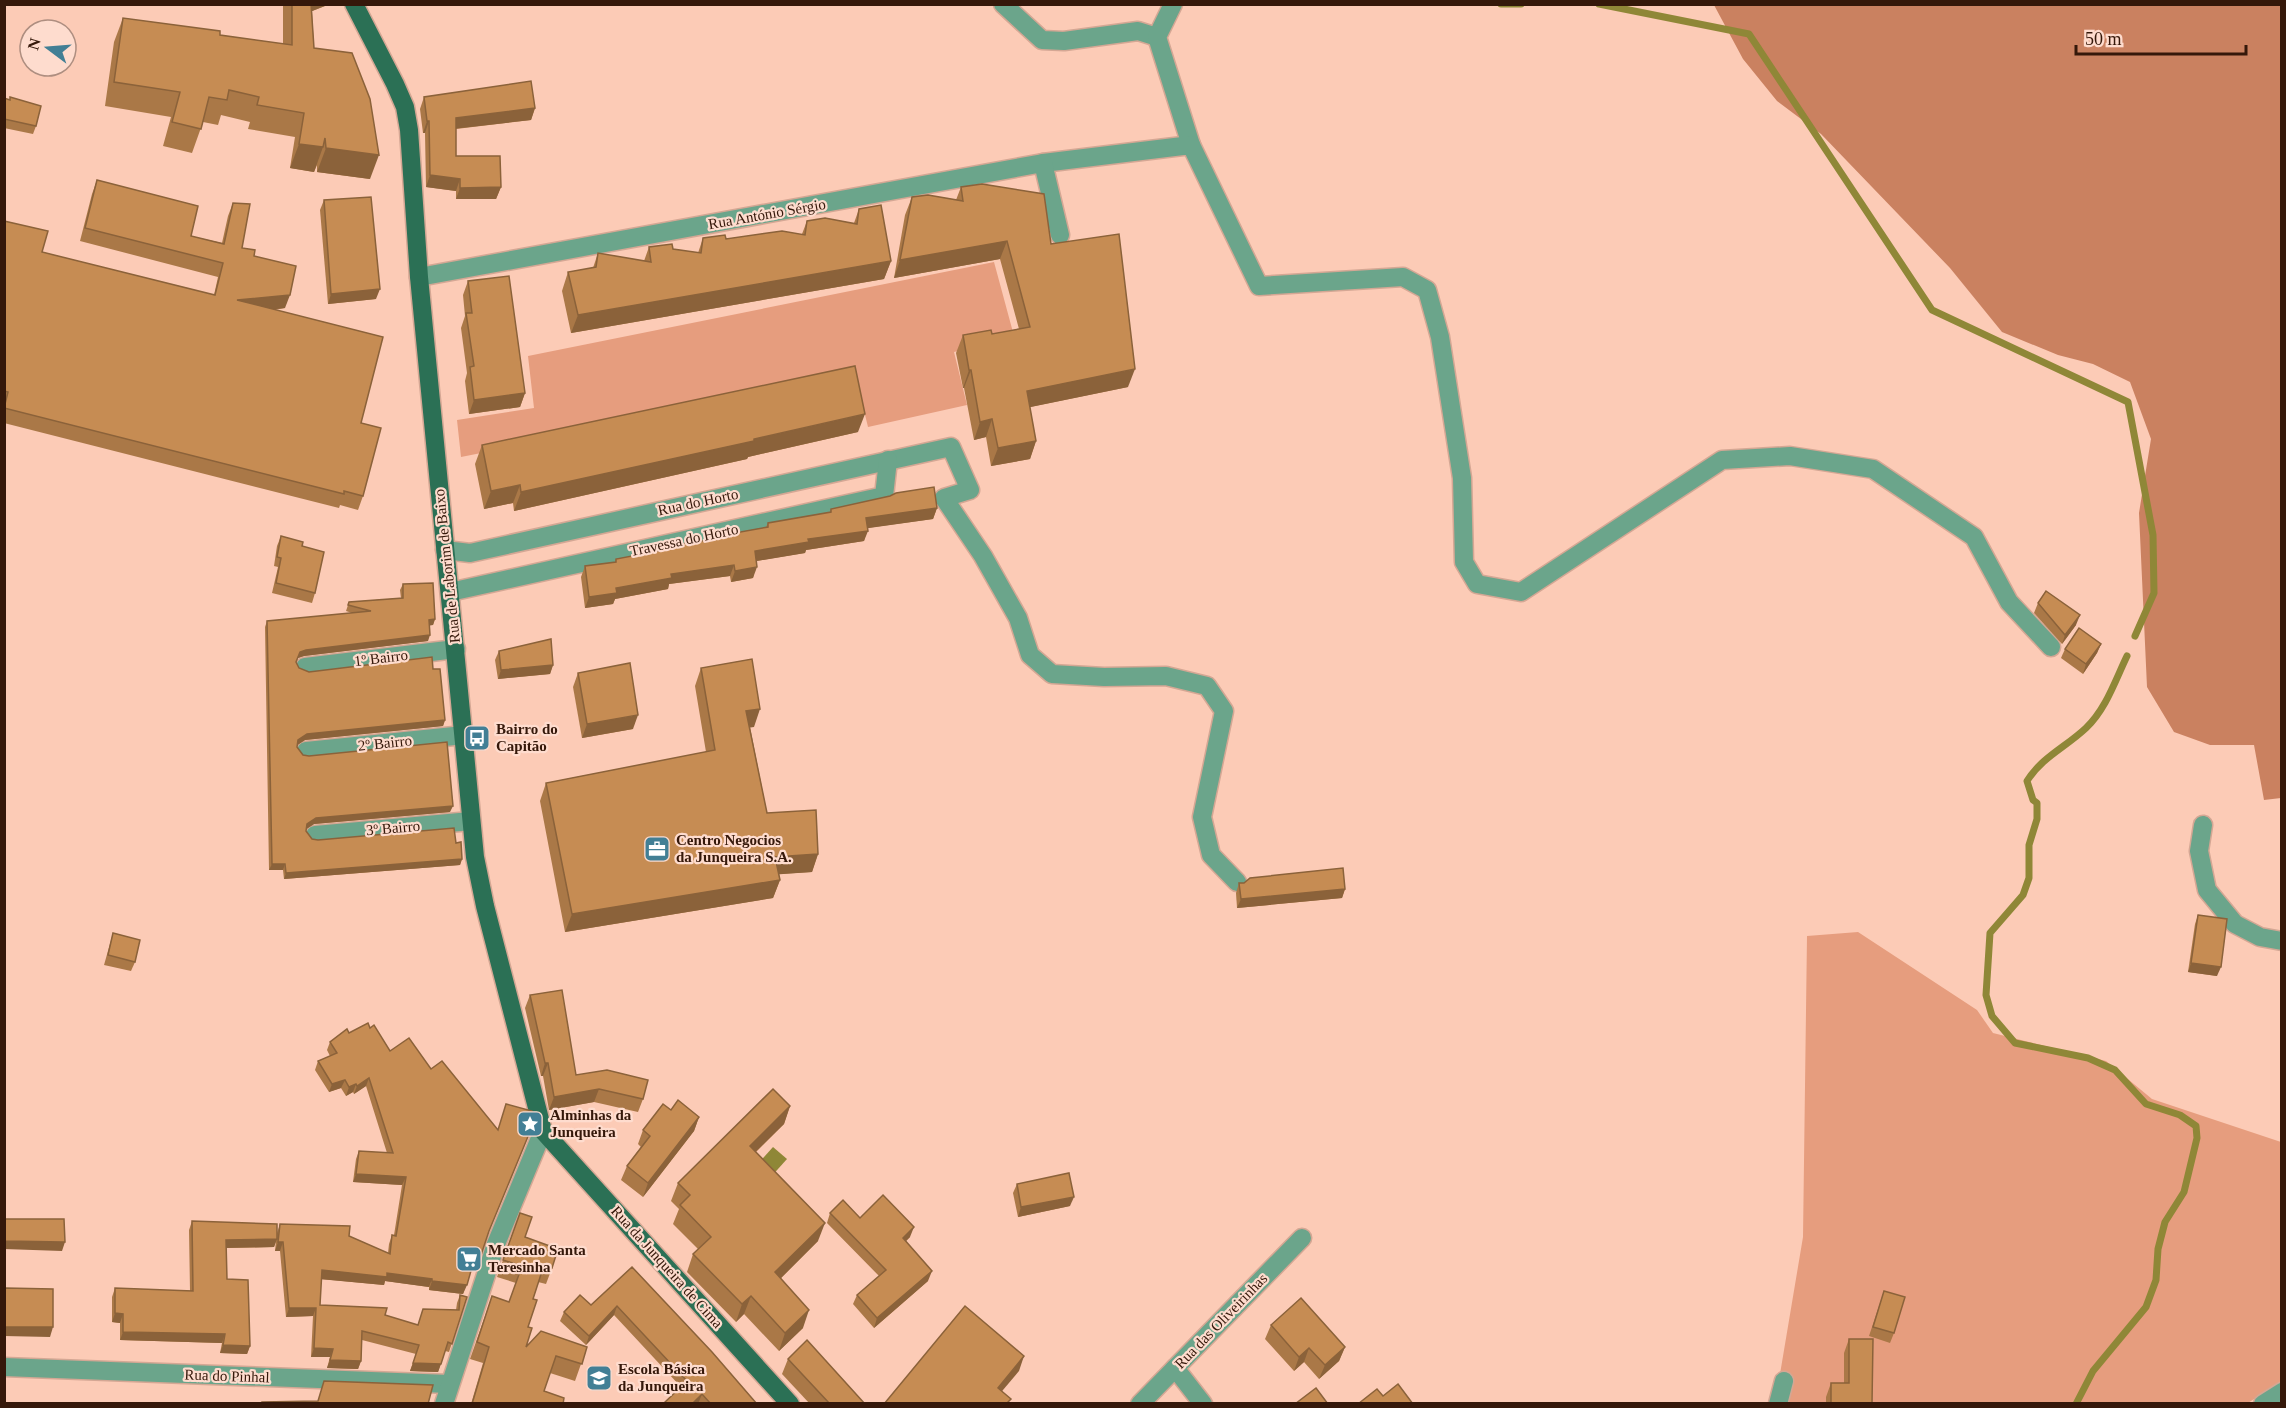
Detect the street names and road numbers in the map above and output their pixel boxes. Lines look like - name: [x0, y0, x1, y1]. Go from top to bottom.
- street label: Rua António Sérgio: [707, 196, 827, 232]
- street label: Rua do Horto: [656, 486, 740, 518]
- street label: Rua de Laborim de Baixo: [431, 488, 463, 644]
- street label: Travessa do Horto: [628, 521, 740, 559]
- street label: 1º Bairro: [353, 647, 409, 669]
- street label: 2º Bairro: [357, 732, 413, 754]
- street label: 3º Bairro: [365, 818, 421, 838]
- street label: Rua da Junqueira de Cima: [608, 1203, 726, 1331]
- street label: Rua das Oliveirinhas: [1172, 1270, 1271, 1372]
- street label: Rua do Pinhal: [184, 1367, 270, 1385]

